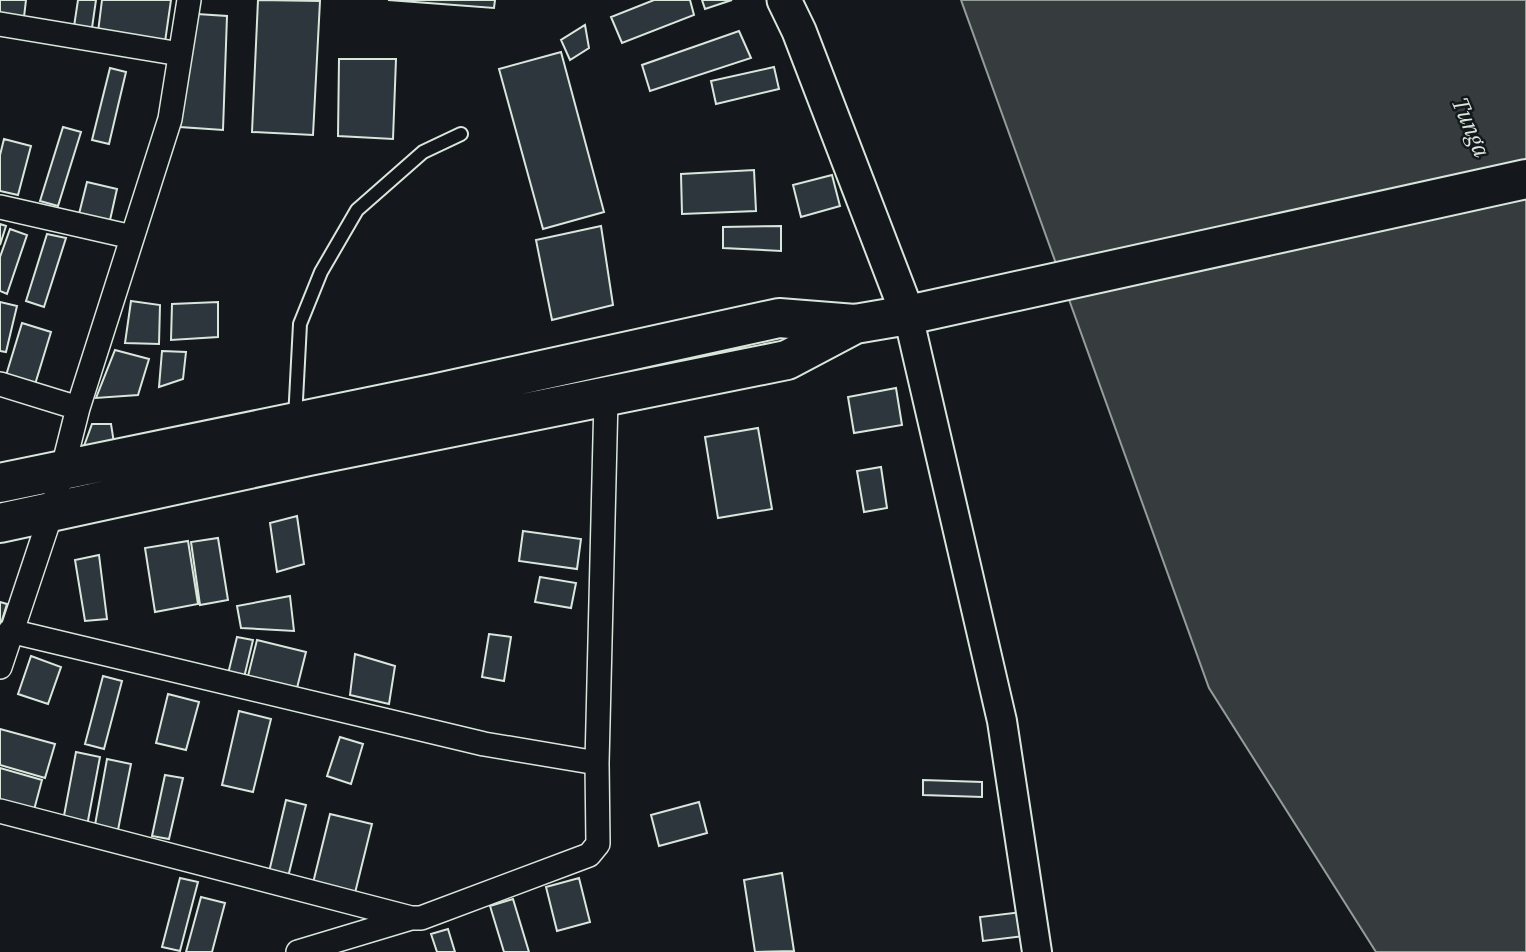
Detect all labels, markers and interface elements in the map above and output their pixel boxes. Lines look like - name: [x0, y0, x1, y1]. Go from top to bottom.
- water label: Tunga: [1446, 92, 1498, 162]

